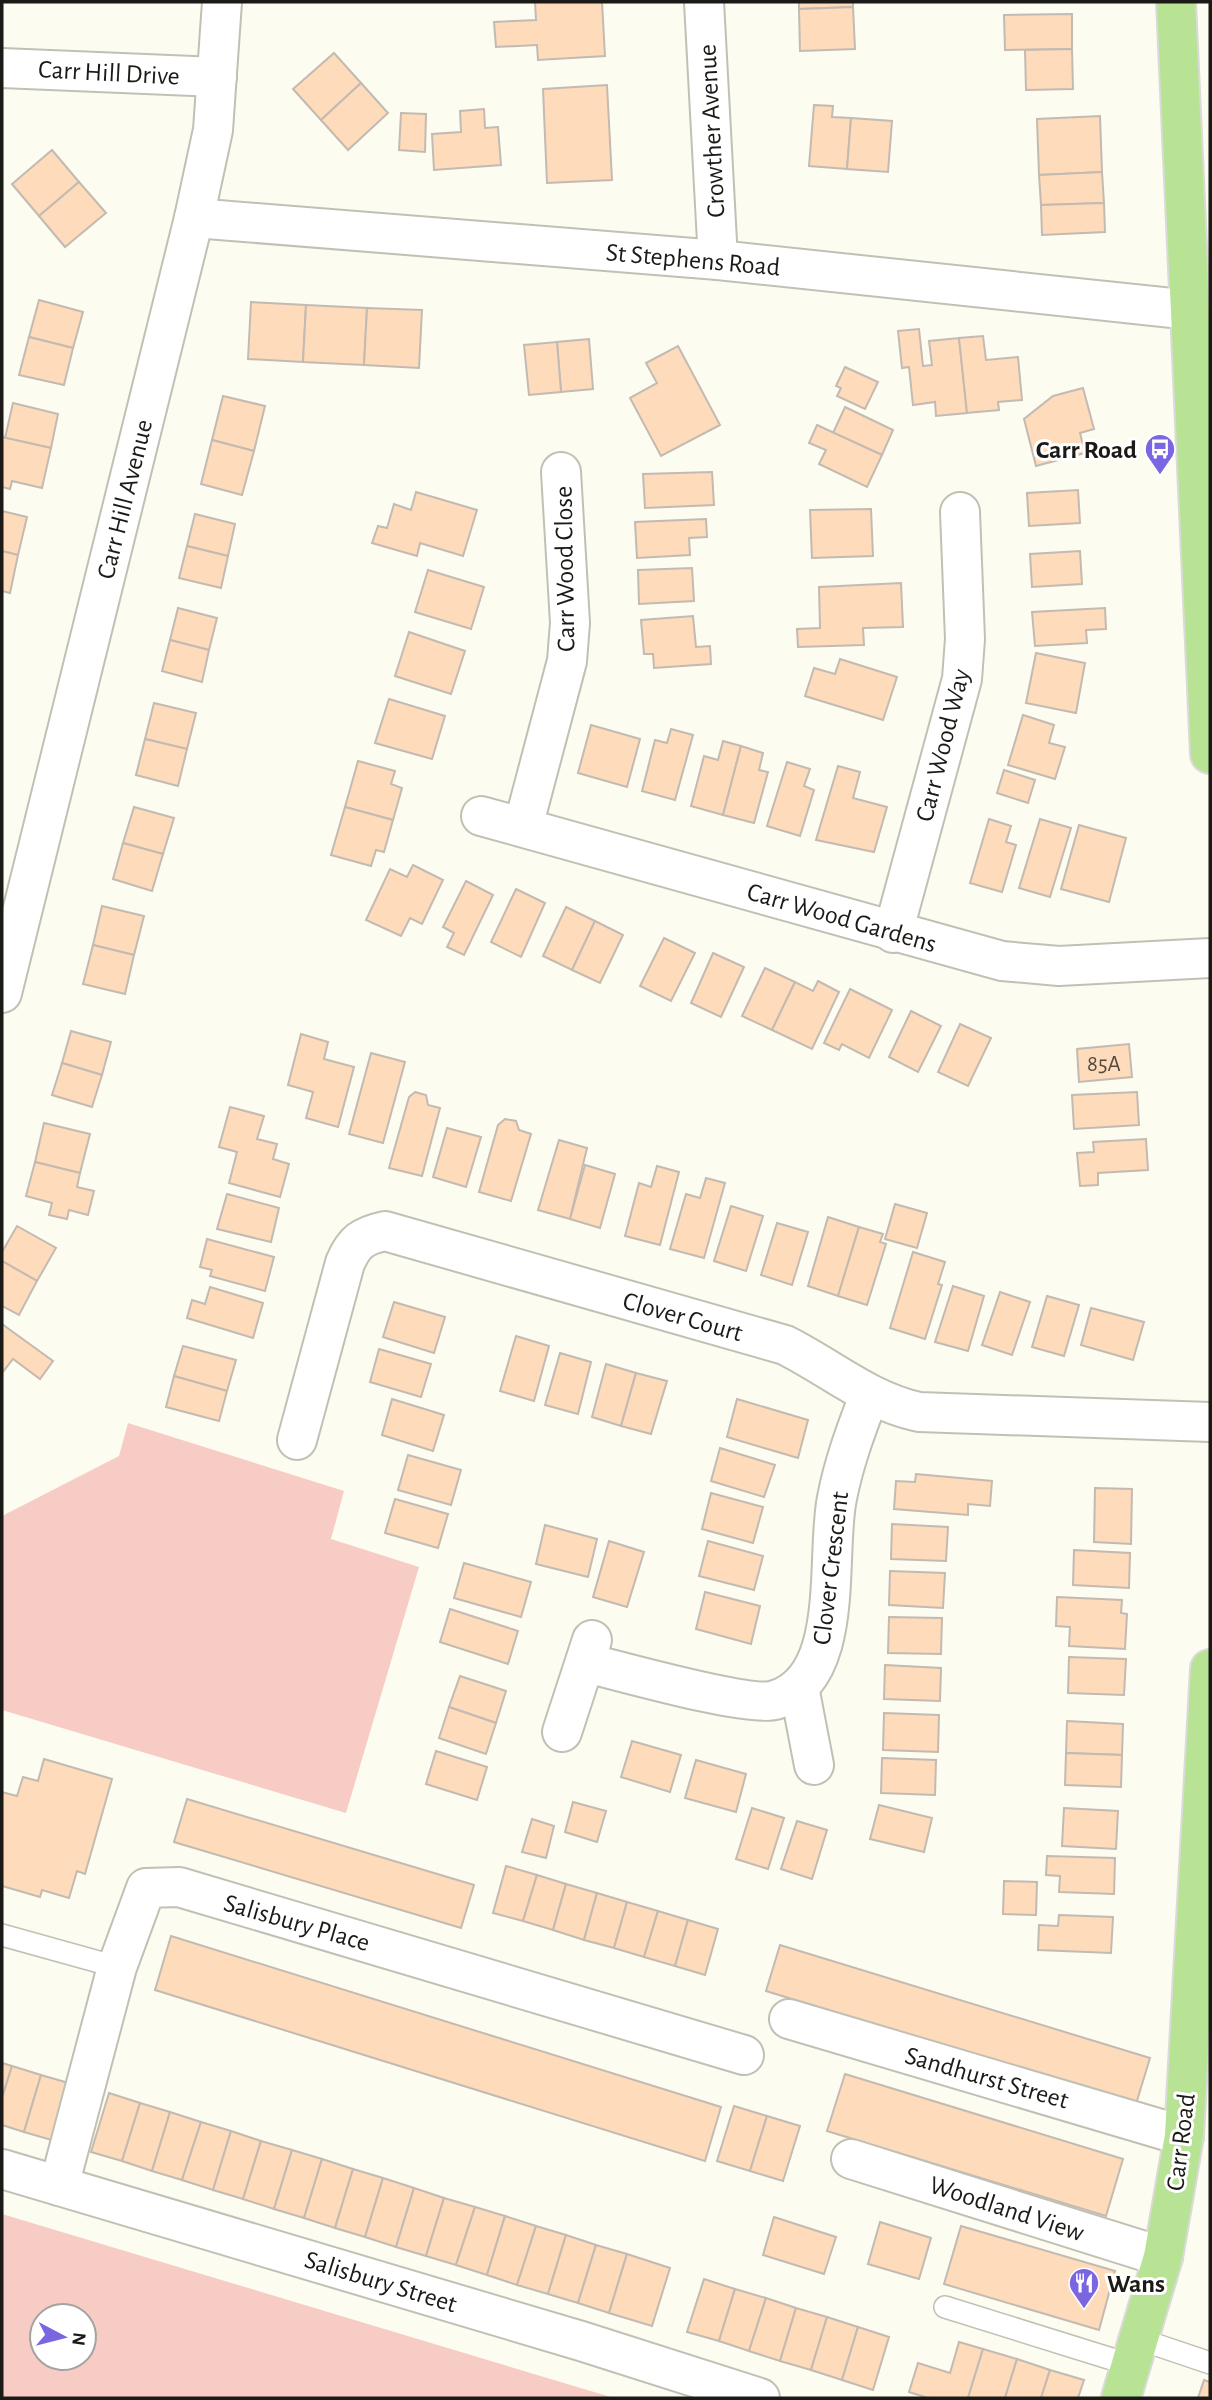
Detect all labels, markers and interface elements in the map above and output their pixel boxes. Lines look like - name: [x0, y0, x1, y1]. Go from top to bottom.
- street label: Crowther Avenue: [694, 44, 730, 218]
- street label: Carr Hill Drive: [38, 56, 180, 90]
- street label: St Stephens Road: [605, 239, 781, 281]
- street label: Carr Hill Avenue: [93, 417, 157, 582]
- bus stop icon: Carr Road: [1143, 432, 1177, 476]
- place label: Carr Road: [1036, 437, 1137, 463]
- street label: Carr Wood Close: [551, 486, 579, 652]
- street label: Carr Wood Way: [911, 666, 974, 824]
- street label: Carr Wood Gardens: [744, 878, 939, 957]
- house number: 85A: [1087, 1053, 1121, 1076]
- street label: Clover Court: [620, 1287, 745, 1346]
- street label: Clover Crescent: [809, 1490, 853, 1646]
- street label: Salisbury Place: [221, 1890, 373, 1956]
- street label: Sandhurst Street: [902, 2042, 1071, 2114]
- street label: Carr Road: [1162, 2092, 1200, 2192]
- street label: Woodland View: [926, 2172, 1088, 2246]
- street label: Salisbury Street: [301, 2246, 460, 2317]
- restaurant icon: Wans: [1067, 2266, 1101, 2310]
- place label: Wans: [1107, 2271, 1165, 2297]
- north arrow: [28, 2302, 98, 2372]
- text: N: [68, 2331, 89, 2347]

